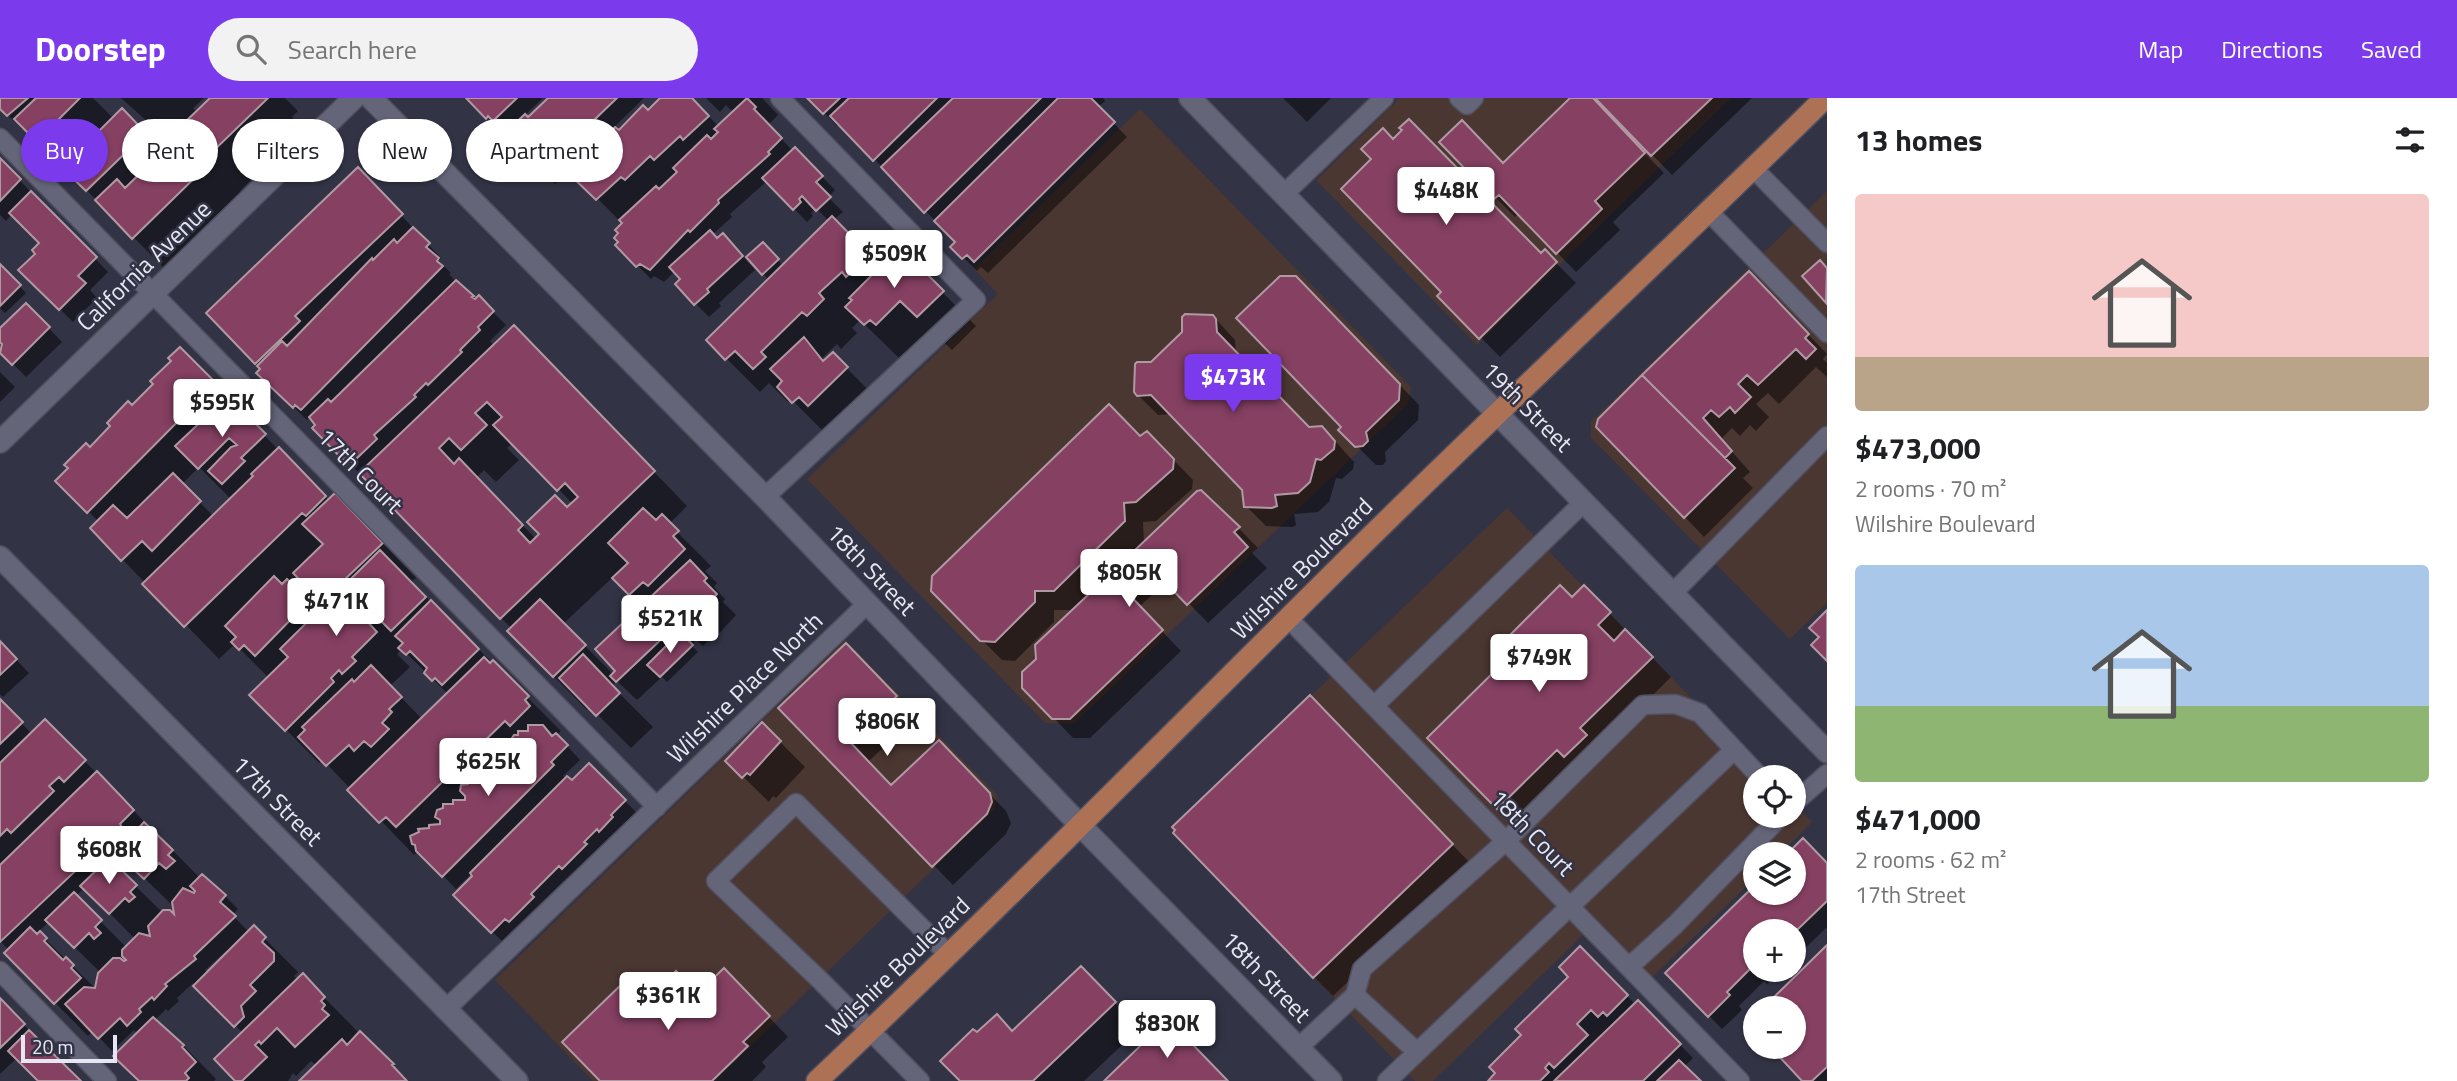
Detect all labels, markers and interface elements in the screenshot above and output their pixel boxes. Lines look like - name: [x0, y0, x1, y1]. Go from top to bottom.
- search box: [208, 18, 698, 81]
- text: Doorstep: [35, 24, 166, 74]
- icon: search: [232, 30, 270, 68]
- text: Search here: [288, 30, 417, 69]
- text: Map: [2138, 31, 2183, 67]
- text: Directions: [2221, 31, 2323, 67]
- text: Saved: [2361, 31, 2422, 67]
- text: 13 homes: [1855, 117, 1982, 163]
- chip: Buy: [21, 119, 108, 182]
- chip: Rent: [122, 119, 218, 182]
- chip: Filters: [232, 119, 344, 182]
- chip: New: [358, 119, 452, 182]
- chip: Apartment: [466, 119, 623, 182]
- icon: filters: [2391, 121, 2429, 159]
- pin: $448K: [1397, 167, 1495, 227]
- text: $448K: [1413, 172, 1479, 207]
- street label: California Avenue: [68, 192, 219, 339]
- pin: $509K: [845, 230, 943, 290]
- text: $509K: [861, 235, 927, 270]
- icon: home: [2079, 240, 2205, 366]
- street label: 19th Street: [1474, 353, 1582, 460]
- pin: $473K: [1184, 354, 1282, 414]
- text: $473K: [1200, 359, 1266, 394]
- pin: $595K: [173, 380, 271, 439]
- text: $595K: [189, 384, 255, 419]
- street label: 17th Court: [310, 419, 412, 522]
- text: $473,000: [1855, 425, 1981, 471]
- text: 2 rooms · 70 m²: [1855, 471, 2006, 506]
- street label: Wilshire Boulevard: [1222, 489, 1381, 648]
- text: Wilshire Boulevard: [1855, 506, 2036, 541]
- street label: 18th Street: [819, 515, 925, 624]
- pin: $805K: [1080, 550, 1178, 609]
- text: $805K: [1096, 554, 1162, 589]
- pin: $471K: [287, 578, 385, 638]
- text: $471K: [303, 583, 369, 618]
- pin: $521K: [621, 596, 719, 655]
- text: $521K: [637, 600, 703, 635]
- street label: Wilshire Place North: [658, 603, 830, 771]
- icon: home: [2079, 611, 2205, 737]
- pin: $749K: [1490, 634, 1588, 694]
- text: $749K: [1506, 639, 1572, 674]
- pin: $806K: [838, 698, 936, 758]
- text: $806K: [854, 703, 920, 738]
- pin: $625K: [439, 738, 537, 798]
- text: $625K: [455, 743, 521, 778]
- street label: 17th Street: [224, 747, 332, 854]
- map controls: [1743, 765, 1806, 1059]
- button: locate: [1743, 765, 1806, 828]
- street label: 18th Court: [1482, 781, 1584, 884]
- text: $471,000: [1855, 796, 1981, 842]
- pin: $608K: [60, 826, 158, 886]
- text: $608K: [76, 831, 142, 866]
- button: layers: [1743, 842, 1806, 905]
- text: 2 rooms · 62 m²: [1855, 842, 2006, 877]
- text: 17th Street: [1855, 877, 1966, 912]
- street label: Wilshire Boulevard: [817, 888, 978, 1045]
- button: +: [1743, 919, 1806, 982]
- street label: 18th Street: [1214, 922, 1320, 1031]
- pin: $361K: [619, 972, 717, 1032]
- text: $361K: [635, 977, 701, 1012]
- button: −: [1743, 996, 1806, 1059]
- pin: $830K: [1118, 1000, 1216, 1060]
- text: $830K: [1134, 1005, 1200, 1040]
- scale bar: [21, 1032, 117, 1064]
- text: 20 m: [32, 1032, 73, 1061]

